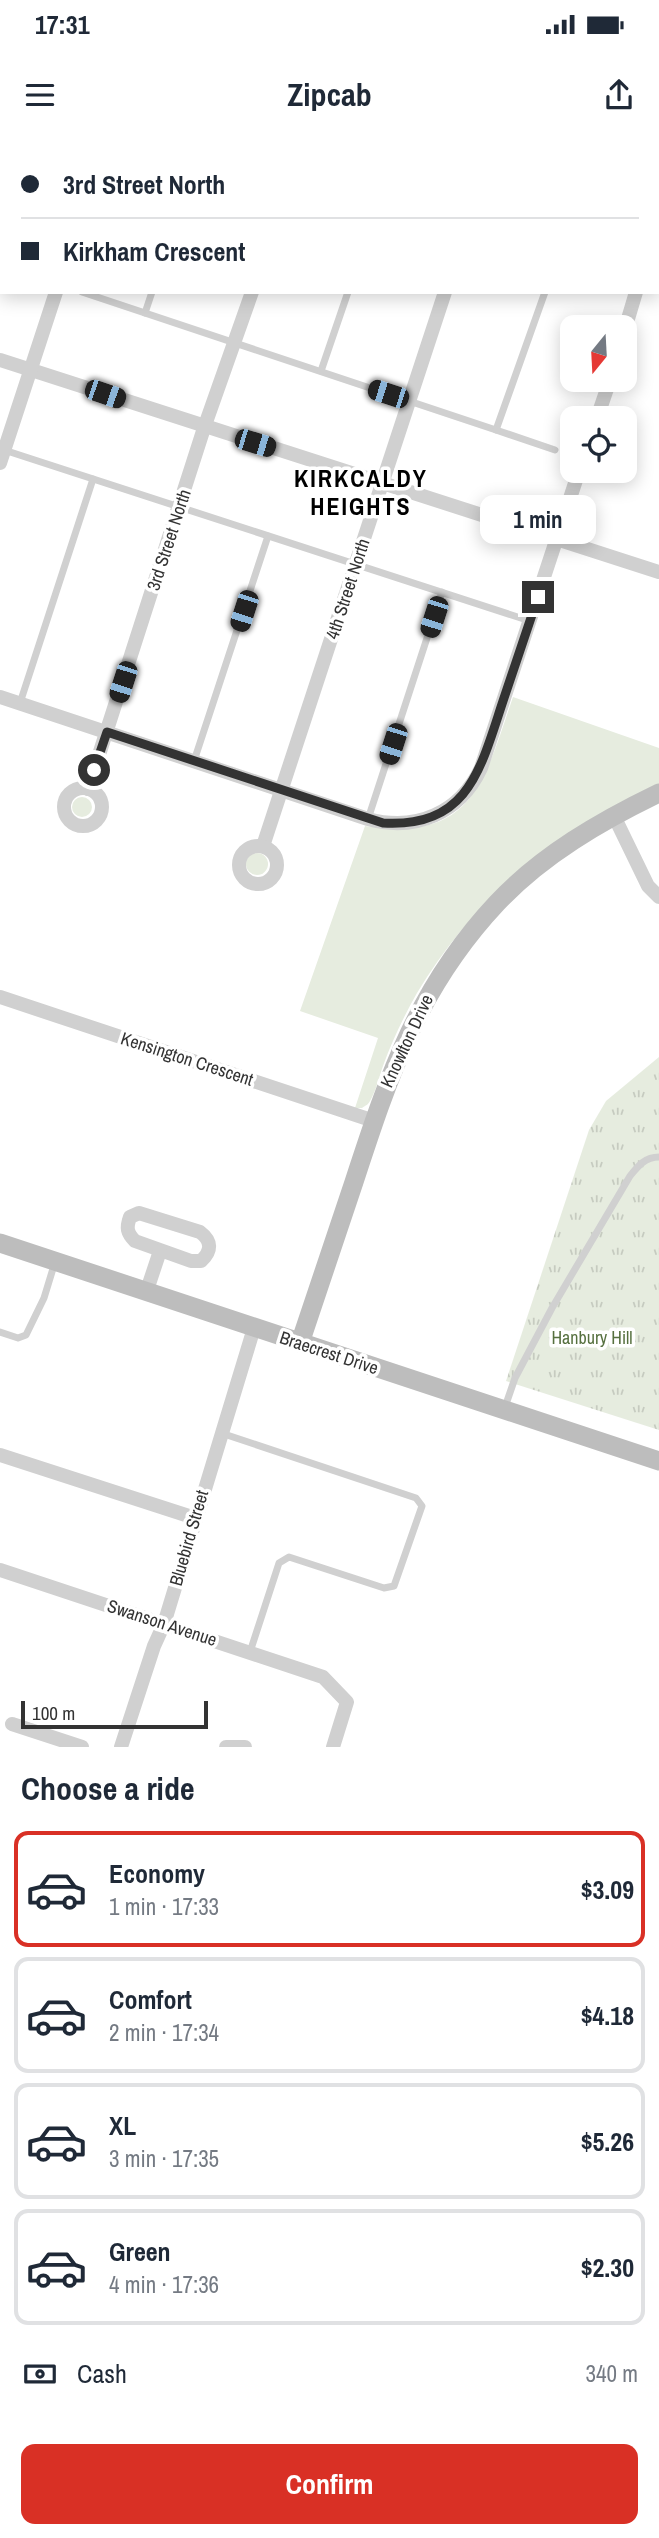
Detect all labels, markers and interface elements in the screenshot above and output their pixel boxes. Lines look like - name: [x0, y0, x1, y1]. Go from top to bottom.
- text: 17:31: [35, 7, 90, 42]
- text: Zipcab: [287, 73, 372, 116]
- icon: menu: [21, 76, 59, 114]
- icon: share: [600, 76, 638, 114]
- text: 3rd Street North: [63, 167, 225, 202]
- text: Kirkham Crescent: [63, 234, 245, 269]
- north arrow: [560, 315, 637, 392]
- map controls: [560, 315, 637, 483]
- car: [82, 377, 129, 411]
- car: [365, 378, 412, 410]
- button: locate: [560, 406, 637, 483]
- car: [232, 427, 279, 459]
- district label: KIRKCALDY HEIGHTS: [294, 462, 428, 522]
- street label: 3rd Street North: [140, 486, 197, 594]
- callout: 1 min: [480, 496, 596, 545]
- text: 1 min: [513, 504, 563, 535]
- street label: 4th Street North: [320, 535, 376, 642]
- route end: [522, 581, 554, 613]
- car: [228, 588, 261, 634]
- car: [418, 594, 451, 640]
- car: [107, 659, 140, 705]
- car: [377, 721, 410, 767]
- route start: [78, 754, 110, 786]
- street label: Knowlton Drive: [374, 990, 439, 1091]
- street label: Kensington Crescent: [118, 1025, 257, 1092]
- street label: Braecrest Drive: [277, 1325, 382, 1380]
- park label: Hanbury Hill: [551, 1325, 633, 1350]
- street label: Bluebird Street: [163, 1487, 214, 1589]
- street label: Swanson Avenue: [104, 1593, 220, 1652]
- scale bar: [21, 1698, 208, 1730]
- text: 100 m: [32, 1700, 75, 1726]
- text: Choose a ride: [21, 1767, 195, 1810]
- text: Economy: [109, 1856, 205, 1891]
- icon: car: [25, 1858, 88, 1921]
- text: $3.09: [581, 1872, 634, 1907]
- text: 1 min · 17:33: [109, 1891, 219, 1922]
- text: Comfort: [109, 1982, 192, 2017]
- icon: car: [25, 1984, 88, 2047]
- text: $4.18: [581, 1998, 634, 2033]
- text: 2 min · 17:34: [109, 2017, 219, 2048]
- text: XL: [109, 2108, 136, 2143]
- icon: car: [25, 2110, 88, 2173]
- text: $5.26: [581, 2124, 634, 2159]
- text: 3 min · 17:35: [109, 2143, 219, 2174]
- text: Green: [109, 2234, 171, 2269]
- icon: car: [25, 2236, 88, 2299]
- text: $2.30: [581, 2250, 634, 2285]
- text: 4 min · 17:36: [109, 2269, 219, 2300]
- icon: cash: [21, 2355, 59, 2393]
- text: Cash: [77, 2356, 127, 2391]
- text: 340 m: [586, 2358, 638, 2389]
- button: Confirm: [21, 2444, 638, 2524]

